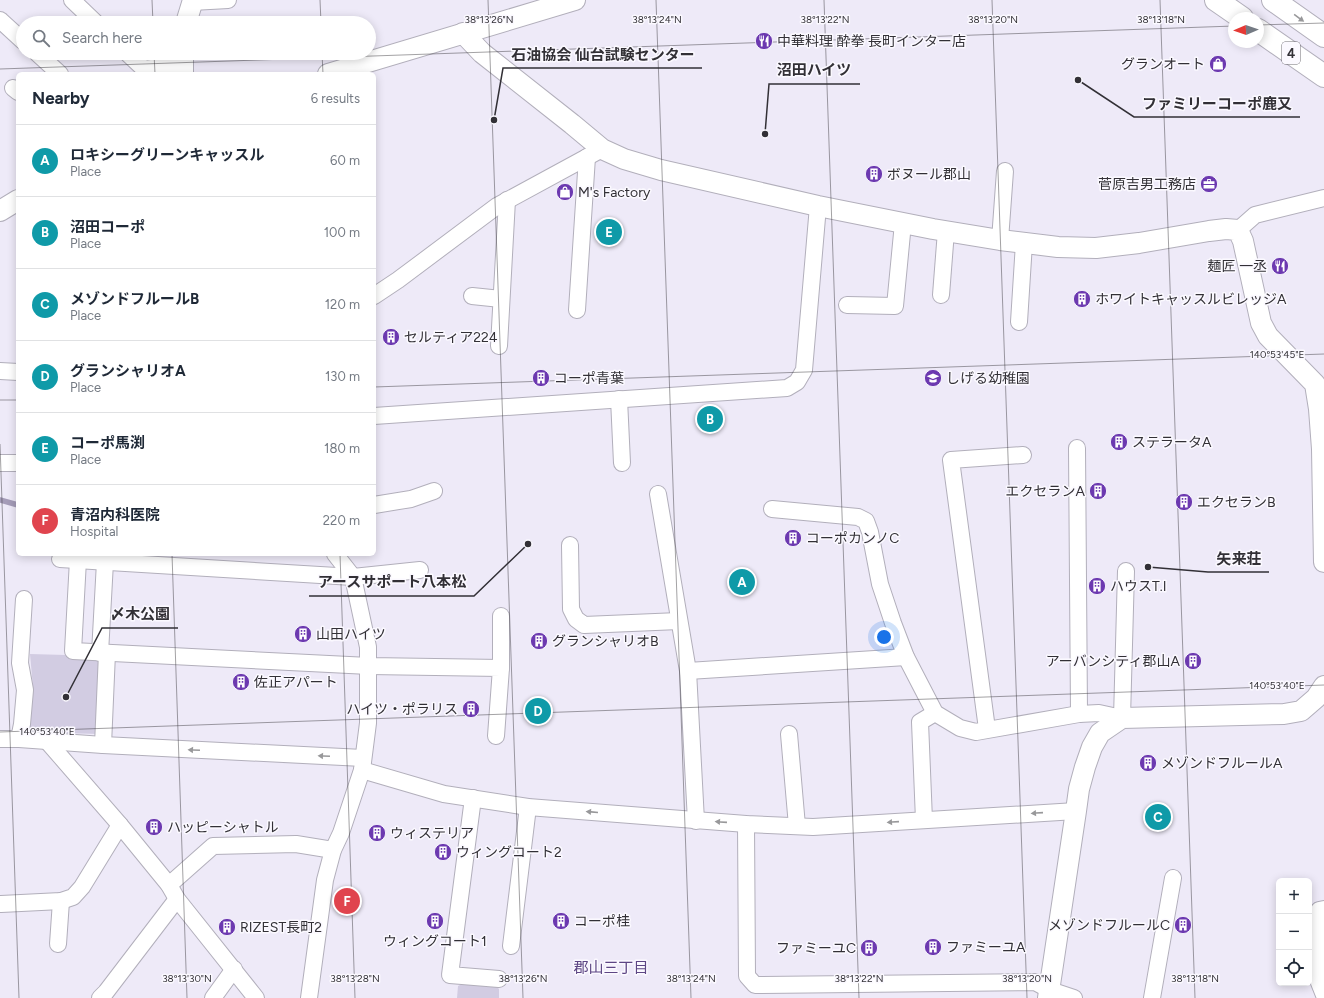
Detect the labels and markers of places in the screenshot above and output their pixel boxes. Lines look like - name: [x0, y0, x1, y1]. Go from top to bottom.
- restaurant icon: 中華料理 酔拳 長町インター店: [754, 31, 774, 51]
- place label: 中華料理 酔拳 長町インター店: [777, 33, 966, 50]
- callout: 石油協会 仙台試験センター: [503, 41, 702, 68]
- shop icon: グランオート: [1208, 54, 1228, 74]
- place label: グランオート: [1121, 56, 1205, 73]
- callout: 沼田ハイツ: [769, 57, 860, 84]
- callout: ファミリーコーポ鹿又: [1134, 90, 1300, 117]
- building icon: ボヌール郡山: [864, 164, 884, 184]
- place label: ボヌール郡山: [887, 166, 971, 183]
- office icon: 菅原吉男工務店: [1199, 174, 1219, 194]
- place label: 菅原吉男工務店: [1098, 176, 1196, 193]
- shop icon: M's Factory: [555, 182, 575, 202]
- place label: M's Factory: [578, 184, 651, 201]
- pin: E: [596, 217, 622, 247]
- restaurant icon: 麺匠 一丞: [1270, 256, 1290, 276]
- place label: 麺匠 一丞: [1208, 258, 1267, 275]
- building icon: ホワイトキャッスルビレッジA: [1072, 289, 1092, 309]
- place label: ホワイトキャッスルビレッジA: [1095, 291, 1287, 308]
- building icon: セルティア224: [381, 327, 401, 347]
- place label: セルティア224: [404, 329, 498, 346]
- building icon: コーポ青葉: [531, 368, 551, 388]
- school or university icon: しげる幼稚園: [923, 368, 943, 388]
- place label: コーポ青葉: [554, 370, 624, 387]
- place label: しげる幼稚園: [946, 370, 1030, 387]
- pin: B: [697, 404, 723, 434]
- building icon: ステラータA: [1109, 432, 1129, 452]
- place label: ステラータA: [1132, 434, 1212, 451]
- building icon: エクセランA: [1088, 481, 1108, 501]
- place label: エクセランA: [1006, 483, 1086, 500]
- building icon: エクセランB: [1174, 492, 1194, 512]
- place label: エクセランB: [1197, 494, 1276, 511]
- building icon: コーポカンノC: [783, 528, 803, 548]
- place label: コーポカンノC: [806, 530, 899, 547]
- callout: 矢来荘: [1208, 545, 1269, 572]
- pin: A: [729, 567, 755, 597]
- callout: アースサポート八本松: [309, 569, 474, 596]
- building icon: ハウスT.I: [1087, 576, 1107, 596]
- place label: ハウスT.I: [1110, 578, 1166, 595]
- callout: 〆木公園: [102, 601, 178, 628]
- building icon: 山田ハイツ: [293, 624, 313, 644]
- place label: 山田ハイツ: [316, 626, 386, 643]
- building icon: グランシャリオB: [529, 631, 549, 651]
- place label: グランシャリオB: [552, 633, 659, 650]
- building icon: アーバンシティ郡山A: [1183, 651, 1203, 671]
- place label: アーバンシティ郡山A: [1046, 653, 1181, 670]
- building icon: 佐正アパート: [231, 672, 251, 692]
- place label: 佐正アパート: [254, 674, 338, 691]
- pin: D: [525, 696, 551, 726]
- building icon: ハイツ・ポラリス: [461, 699, 481, 719]
- place label: ハイツ・ポラリス: [346, 701, 458, 718]
- building icon: メゾンドフルールA: [1138, 753, 1158, 773]
- place label: メゾンドフルールA: [1161, 755, 1283, 772]
- pin: C: [1145, 802, 1171, 832]
- building icon: ハッピーシャトル: [144, 817, 164, 837]
- place label: ハッピーシャトル: [167, 819, 279, 836]
- building icon: ウィステリア: [367, 823, 387, 843]
- place label: ウィステリア: [390, 825, 474, 842]
- building icon: ウィングコート2: [433, 842, 453, 862]
- place label: ウィングコート2: [456, 844, 562, 861]
- pin: F: [334, 886, 360, 916]
- building icon: ウィングコート1: [425, 911, 445, 931]
- building icon: コーポ桂: [551, 911, 571, 931]
- place label: コーポ桂: [574, 913, 630, 930]
- building icon: メゾンドフルールC: [1173, 915, 1193, 935]
- building icon: RIZEST長町2: [217, 917, 237, 937]
- place label: メゾンドフルールC: [1048, 917, 1170, 934]
- place label: RIZEST長町2: [240, 919, 322, 936]
- place label: ウィングコート1: [383, 933, 487, 950]
- building icon: ファミーユA: [923, 937, 943, 957]
- building icon: ファミーユC: [859, 938, 879, 958]
- place label: ファミーユA: [946, 939, 1026, 956]
- place label: ファミーユC: [776, 940, 856, 957]

